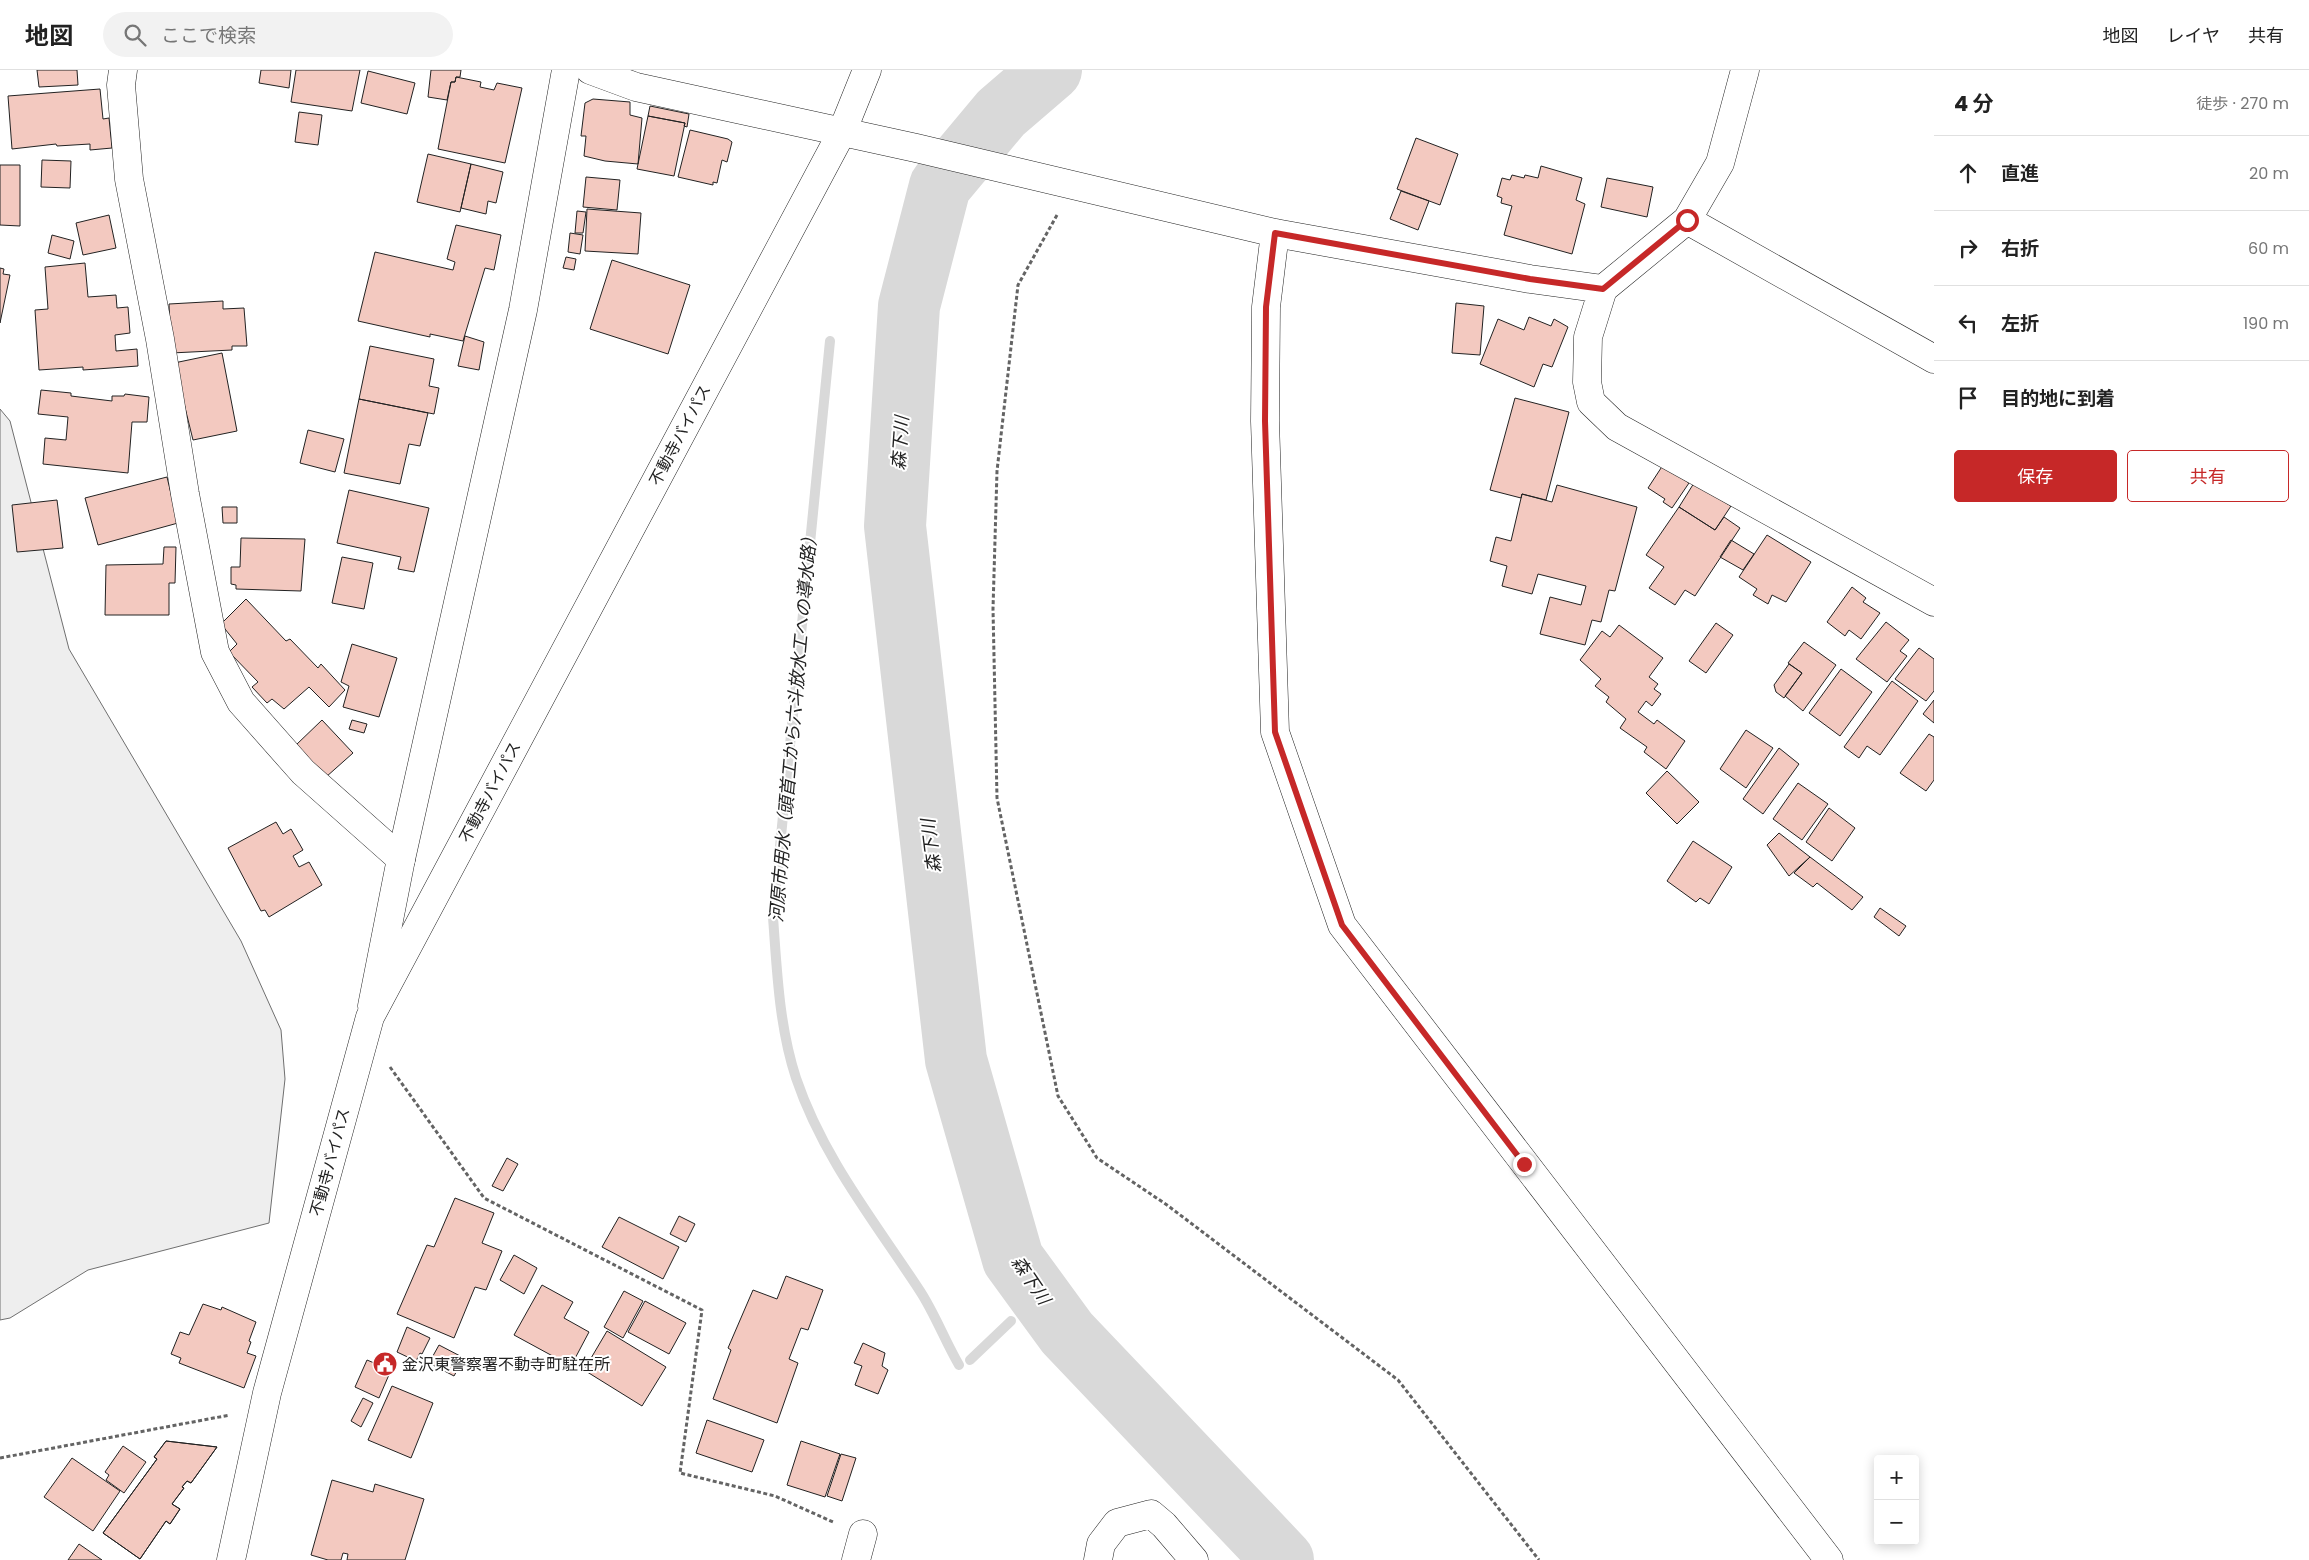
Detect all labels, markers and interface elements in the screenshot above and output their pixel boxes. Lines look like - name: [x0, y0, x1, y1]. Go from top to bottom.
- search box: [103, 12, 453, 57]
- text: 地図: [25, 19, 73, 52]
- icon: search: [121, 21, 149, 49]
- text: ここで検索: [161, 22, 256, 49]
- text: 地図: [2103, 23, 2139, 48]
- text: レイヤ: [2167, 23, 2220, 48]
- text: 共有: [2248, 23, 2284, 48]
- text: 4 分: [1954, 89, 1994, 118]
- text: 徒歩 · 270 m: [2196, 92, 2289, 115]
- icon: ahead: [1954, 159, 1982, 187]
- text: 直進: [2001, 160, 2039, 187]
- text: 20 m: [2249, 162, 2289, 185]
- route start: [1676, 209, 1699, 232]
- icon: right: [1954, 234, 1982, 262]
- text: 右折: [2001, 235, 2039, 262]
- text: 60 m: [2248, 237, 2289, 260]
- icon: left: [1954, 309, 1982, 337]
- text: 左折: [2001, 310, 2039, 337]
- text: 190 m: [2243, 312, 2289, 335]
- street label: 不動寺バイパス: [644, 380, 716, 490]
- icon: arrive: [1954, 384, 1982, 412]
- text: 目的地に到着: [2001, 385, 2115, 412]
- water label: 森下川: [886, 413, 914, 471]
- button: 保存: [1954, 450, 2117, 502]
- button: 共有: [2127, 450, 2289, 502]
- water label: 河原市用水（頭首工から六斗放水工への導水路）: [763, 527, 823, 923]
- street label: 不動寺バイパス: [454, 737, 526, 847]
- water label: 森下川: [915, 816, 947, 874]
- street label: 不動寺バイパス: [304, 1105, 356, 1219]
- route end: [1513, 1153, 1536, 1176]
- water label: 森下川: [1006, 1251, 1058, 1311]
- public building icon: 金沢東警察署不動寺町駐在所: [372, 1351, 398, 1377]
- place label: 金沢東警察署不動寺町駐在所: [402, 1353, 610, 1376]
- map controls: [1874, 1455, 1919, 1545]
- button: +: [1874, 1455, 1919, 1500]
- button: −: [1874, 1500, 1919, 1545]

